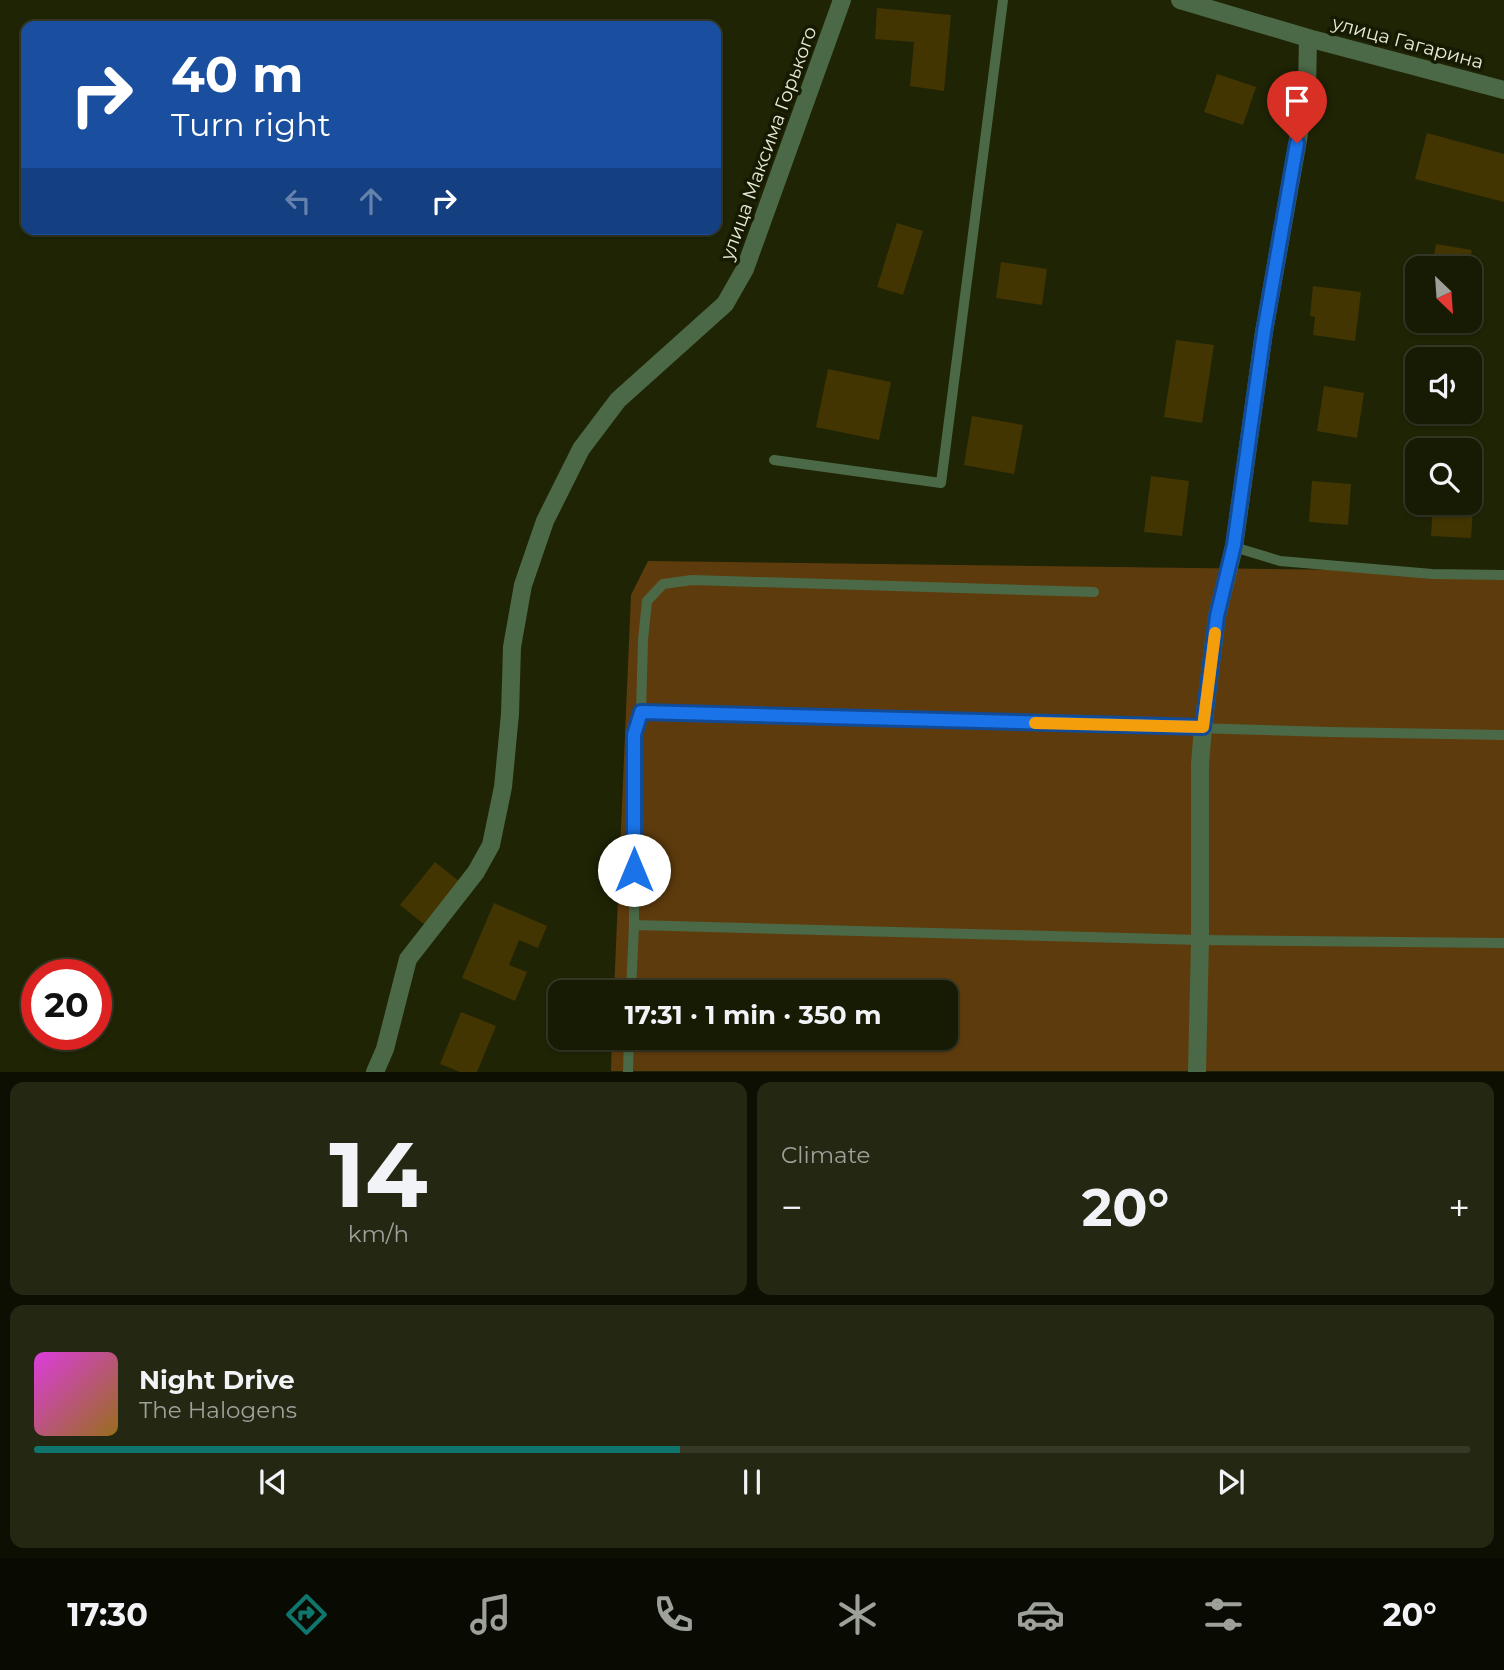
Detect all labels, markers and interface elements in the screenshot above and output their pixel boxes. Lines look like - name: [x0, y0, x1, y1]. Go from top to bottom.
- street label: улица Гагарина: [1329, 11, 1486, 74]
- street label: улица Максима Горького: [715, 23, 822, 264]
- text: 40 m: [171, 45, 303, 104]
- icon: right: [56, 49, 147, 140]
- pin: [1267, 71, 1327, 143]
- icon: arrive: [1278, 82, 1316, 120]
- text: Turn right: [171, 105, 331, 144]
- icon: left: [279, 182, 317, 220]
- icon: ahead: [352, 182, 390, 220]
- icon: right: [425, 182, 463, 220]
- north arrow: [1405, 256, 1482, 332]
- map controls: [1405, 256, 1482, 515]
- button: sound: [1405, 347, 1482, 424]
- button: search: [1405, 438, 1482, 515]
- position arrow: [597, 833, 671, 907]
- speed limit sign: 20: [21, 959, 112, 1050]
- text: 17:31 · 1 min · 350 m: [625, 999, 881, 1031]
- text: 14: [329, 1119, 428, 1230]
- text: Climate: [781, 1141, 870, 1169]
- text: 20°: [1082, 1176, 1169, 1239]
- text: −: [781, 1184, 803, 1231]
- text: +: [1448, 1184, 1470, 1231]
- text: km/h: [348, 1220, 409, 1248]
- text: Night Drive: [139, 1364, 295, 1396]
- text: The Halogens: [139, 1396, 297, 1424]
- icon: previous: [254, 1463, 292, 1501]
- icon: pause: [733, 1463, 771, 1501]
- icon: next: [1212, 1463, 1250, 1501]
- icon: directions: [282, 1590, 331, 1639]
- icon: music: [466, 1590, 515, 1639]
- icon: phone: [649, 1590, 698, 1639]
- icon: climate: [833, 1590, 882, 1639]
- icon: car: [1016, 1590, 1065, 1639]
- icon: filters: [1199, 1590, 1248, 1639]
- text: 17:30: [67, 1595, 148, 1634]
- text: 20°: [1383, 1595, 1437, 1634]

